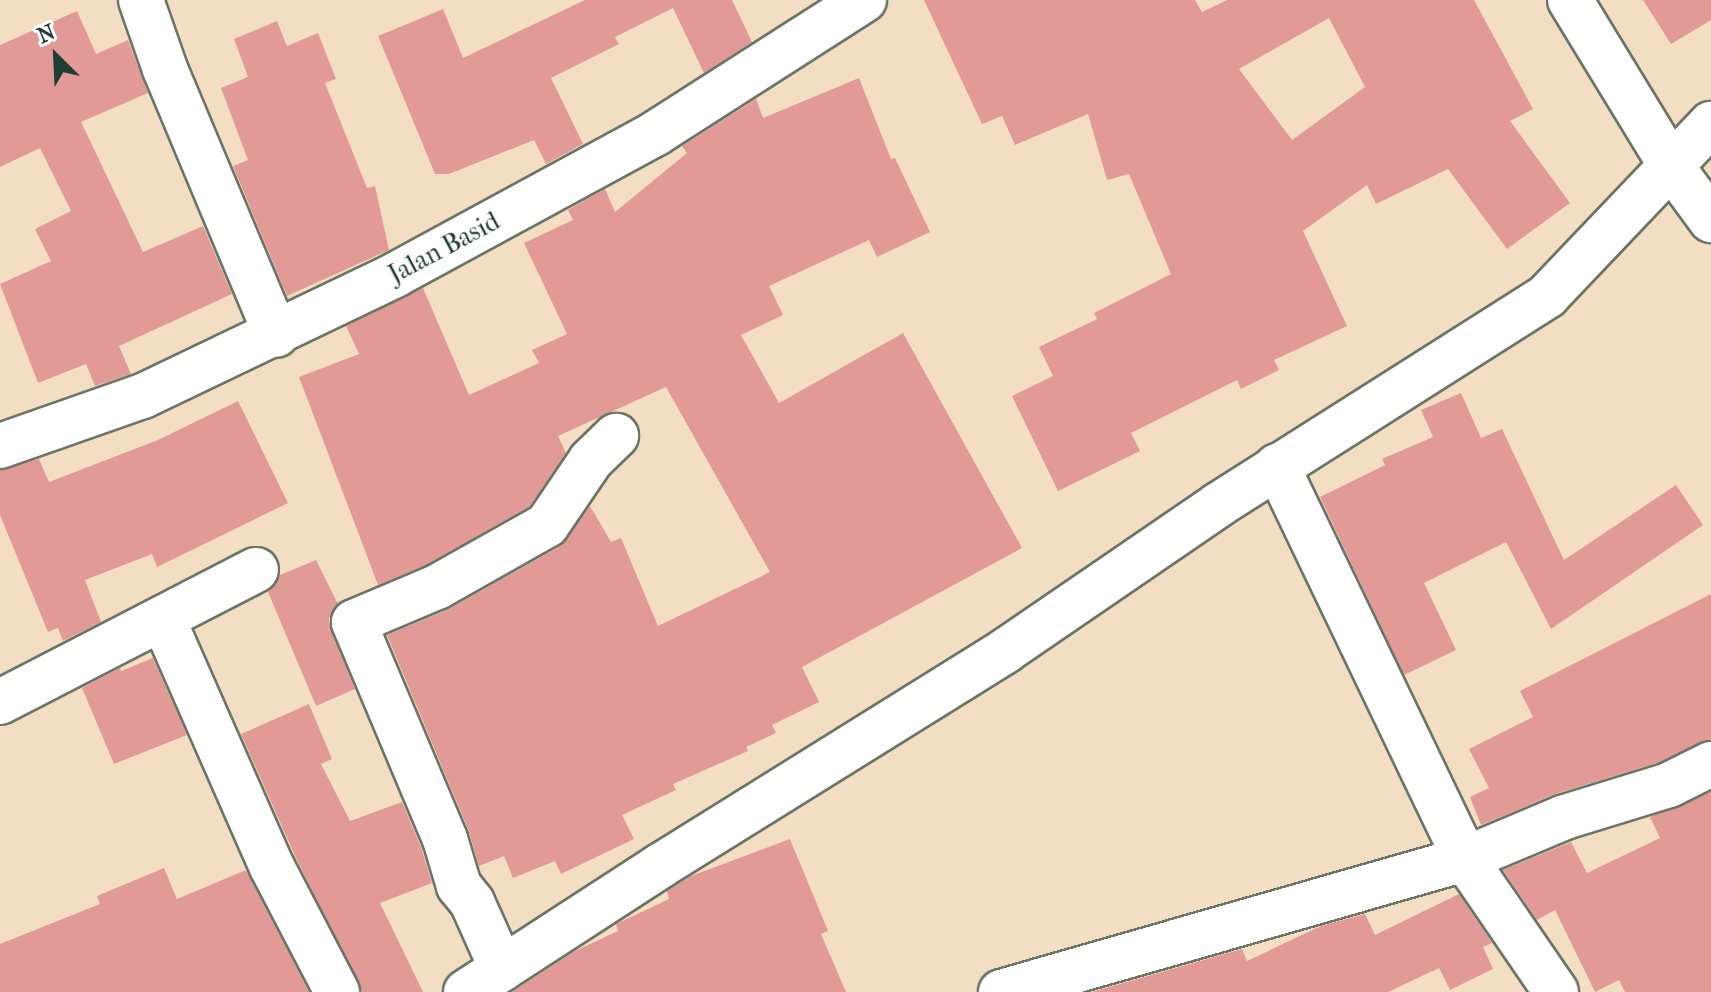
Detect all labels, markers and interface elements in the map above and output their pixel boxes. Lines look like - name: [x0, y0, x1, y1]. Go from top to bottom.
- north arrow: [16, 16, 96, 96]
- text: N: [33, 19, 59, 49]
- street label: Jalan Basid: [383, 206, 505, 290]

